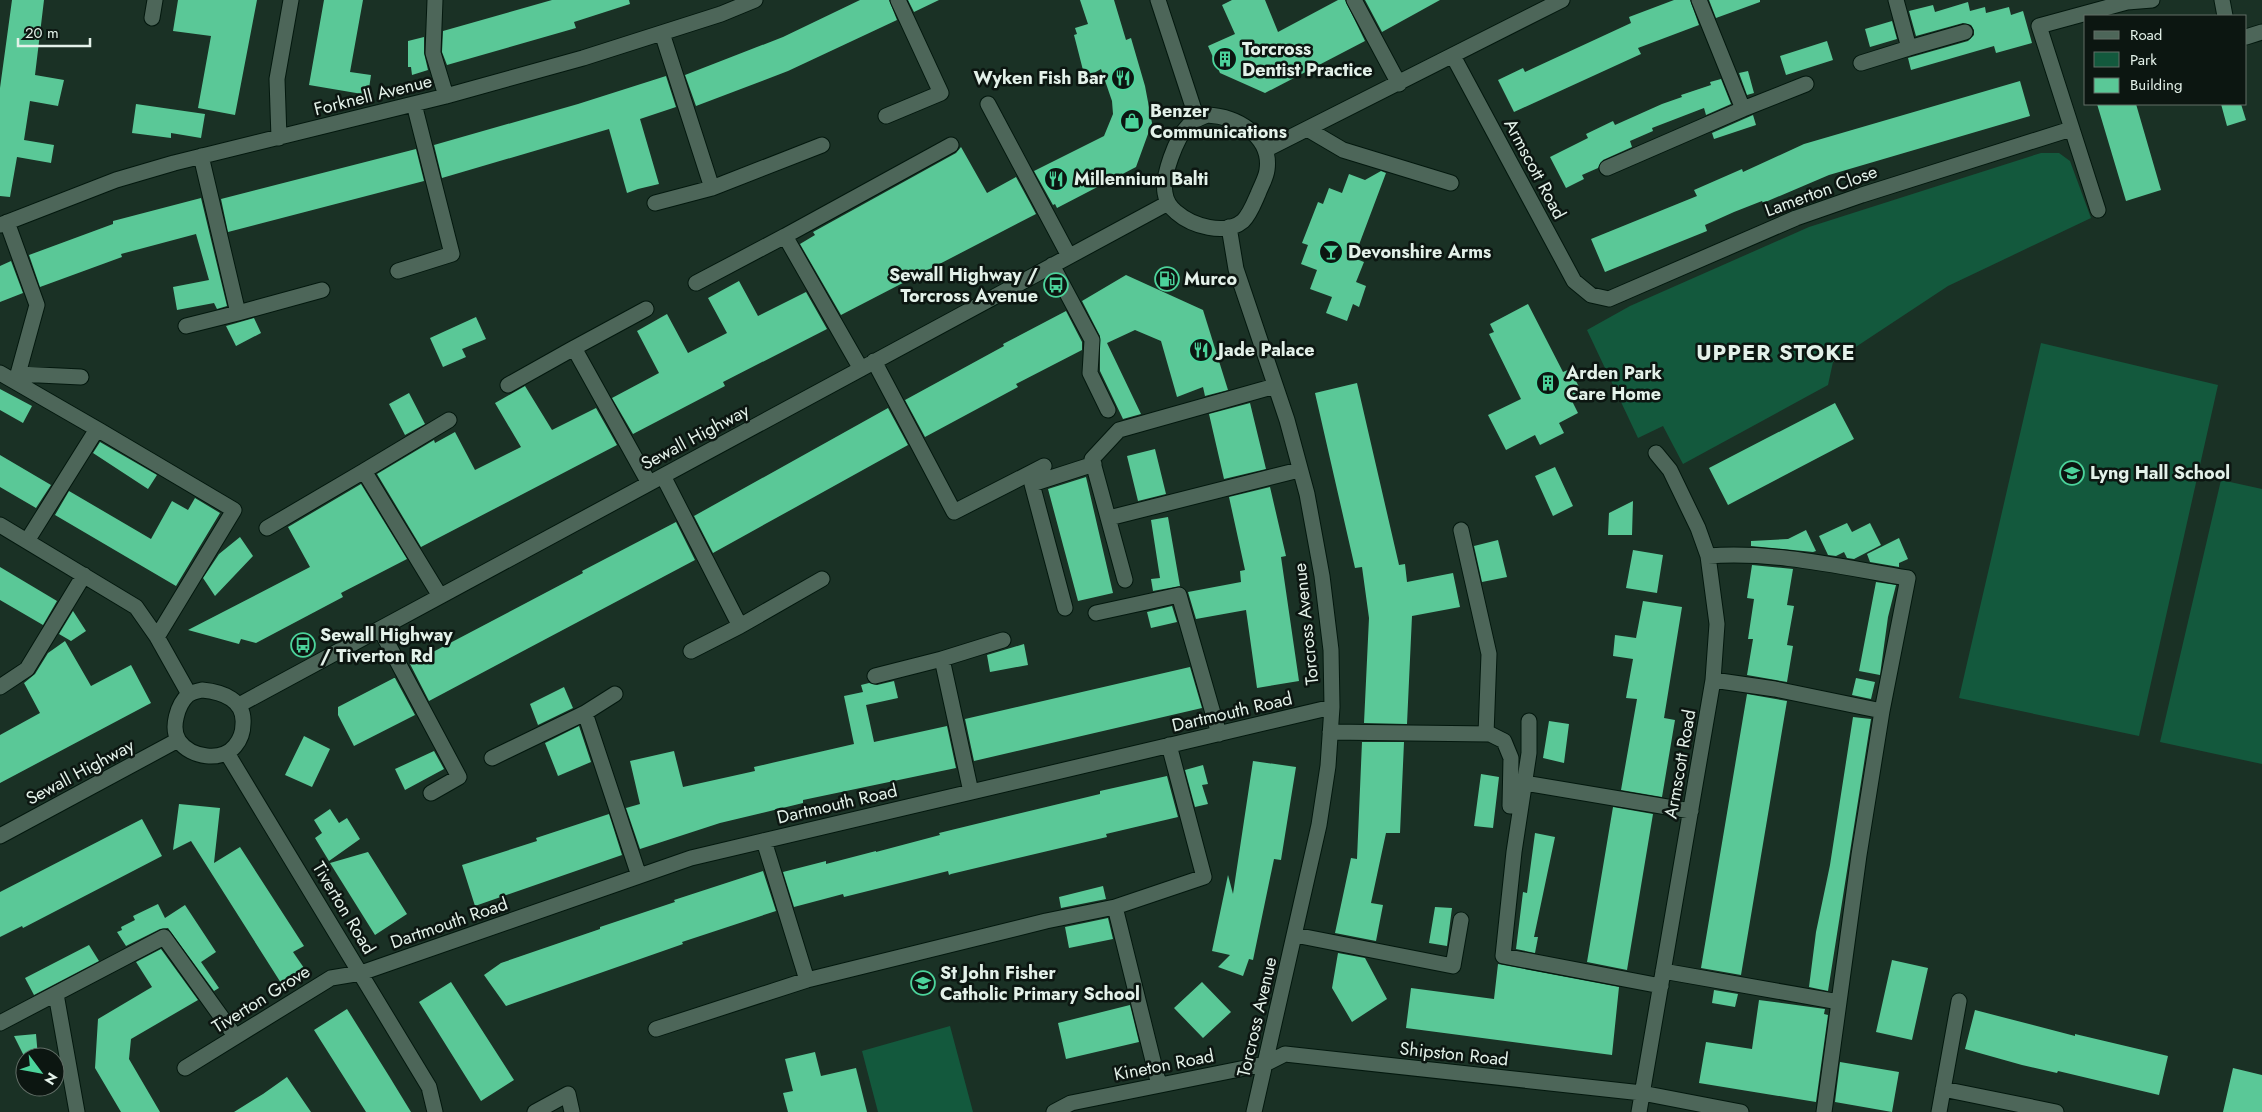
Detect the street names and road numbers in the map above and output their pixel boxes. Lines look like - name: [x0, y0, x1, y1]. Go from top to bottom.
- street label: Forknell Avenue: [311, 68, 435, 122]
- street label: Armscott Road: [1498, 114, 1572, 224]
- street label: Lamerton Close: [1761, 159, 1881, 223]
- street label: Sewall Highway: [636, 397, 754, 476]
- street label: Torcross Avenue: [1287, 562, 1325, 686]
- street label: Dartmouth Road: [1169, 686, 1295, 738]
- street label: Armscott Road: [1658, 707, 1702, 821]
- street label: Sewall Highway: [21, 732, 139, 811]
- street label: Dartmouth Road: [774, 778, 900, 830]
- street label: Tiverton Road: [306, 857, 382, 959]
- street label: Dartmouth Road: [387, 891, 511, 955]
- street label: Torcross Avenue: [1231, 954, 1283, 1080]
- street label: Tiverton Grove: [207, 958, 315, 1040]
- street label: Shipston Road: [1398, 1035, 1510, 1073]
- street label: Kineton Road: [1112, 1043, 1216, 1087]

